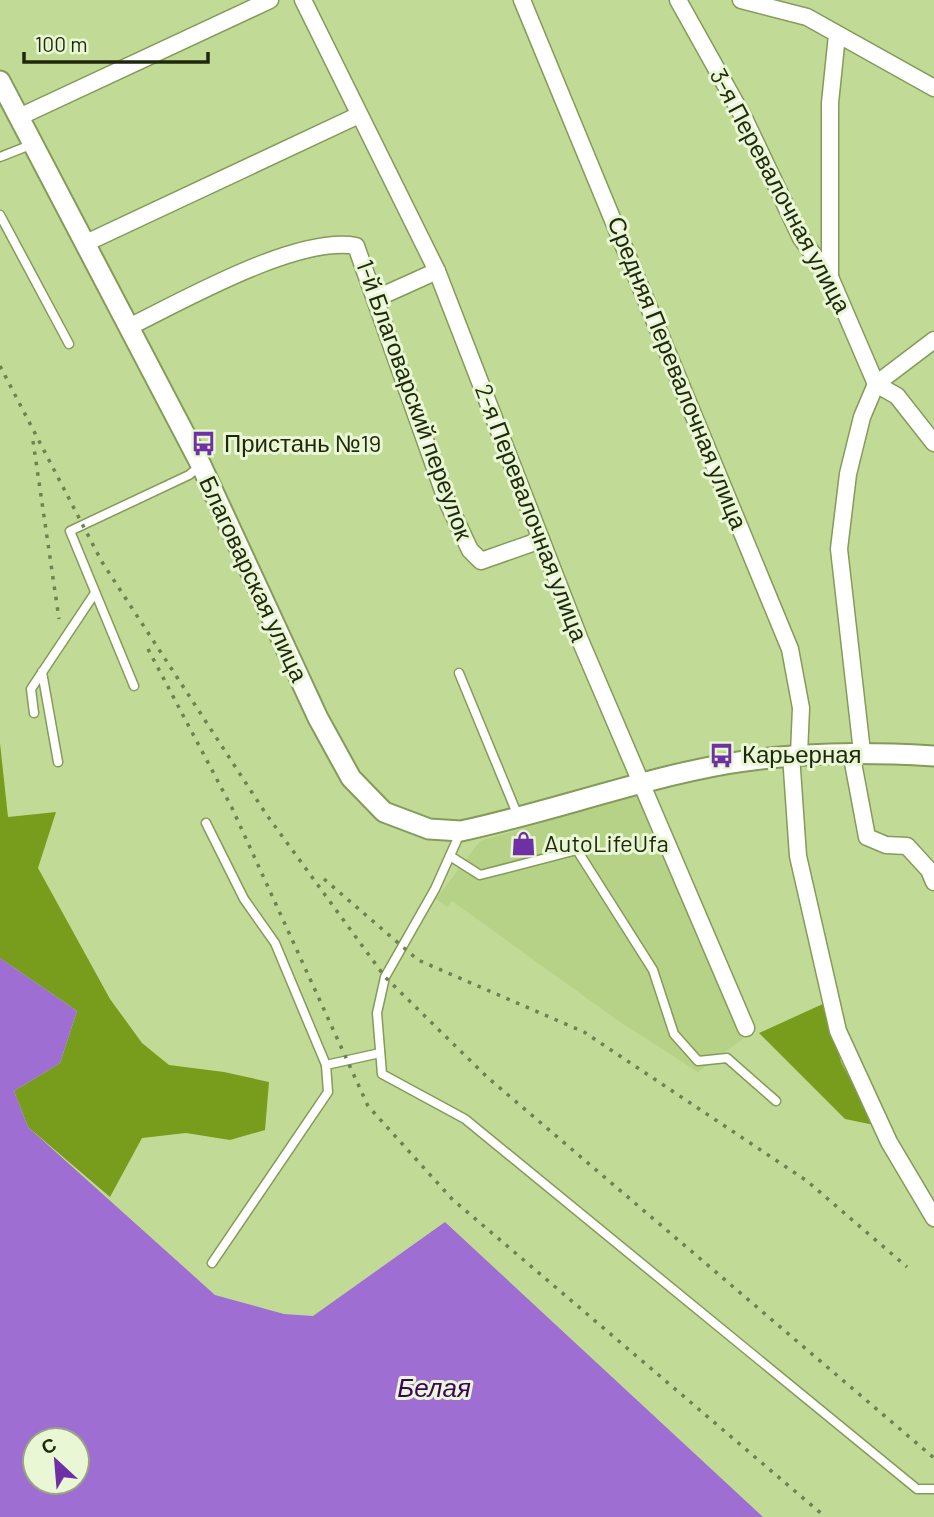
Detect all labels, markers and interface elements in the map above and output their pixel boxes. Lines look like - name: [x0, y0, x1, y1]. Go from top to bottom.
- scale bar: [24, 21, 208, 65]
- text: 100 m: [35, 31, 88, 56]
- street label: 3-я Перевалочная улица: [705, 63, 858, 318]
- street label: Средняя Перевалочная улица: [602, 212, 755, 534]
- street label: 1-й Благоварский переулок: [351, 255, 480, 544]
- street label: 2-я Перевалочная улица: [470, 380, 595, 646]
- place label: Пристань №19: [224, 428, 381, 457]
- bus stop icon: Пристань №19: [190, 430, 218, 458]
- street label: Благоварская улица: [194, 471, 315, 686]
- place label: Карьерная: [742, 739, 861, 768]
- bus stop icon: Карьерная: [708, 741, 736, 769]
- place label: AutoLifeUfa: [544, 828, 669, 857]
- shop icon: AutoLifeUfa: [510, 830, 538, 858]
- water label: Белая: [397, 1371, 471, 1402]
- north arrow: [21, 1426, 91, 1496]
- text: С: [37, 1432, 60, 1459]

